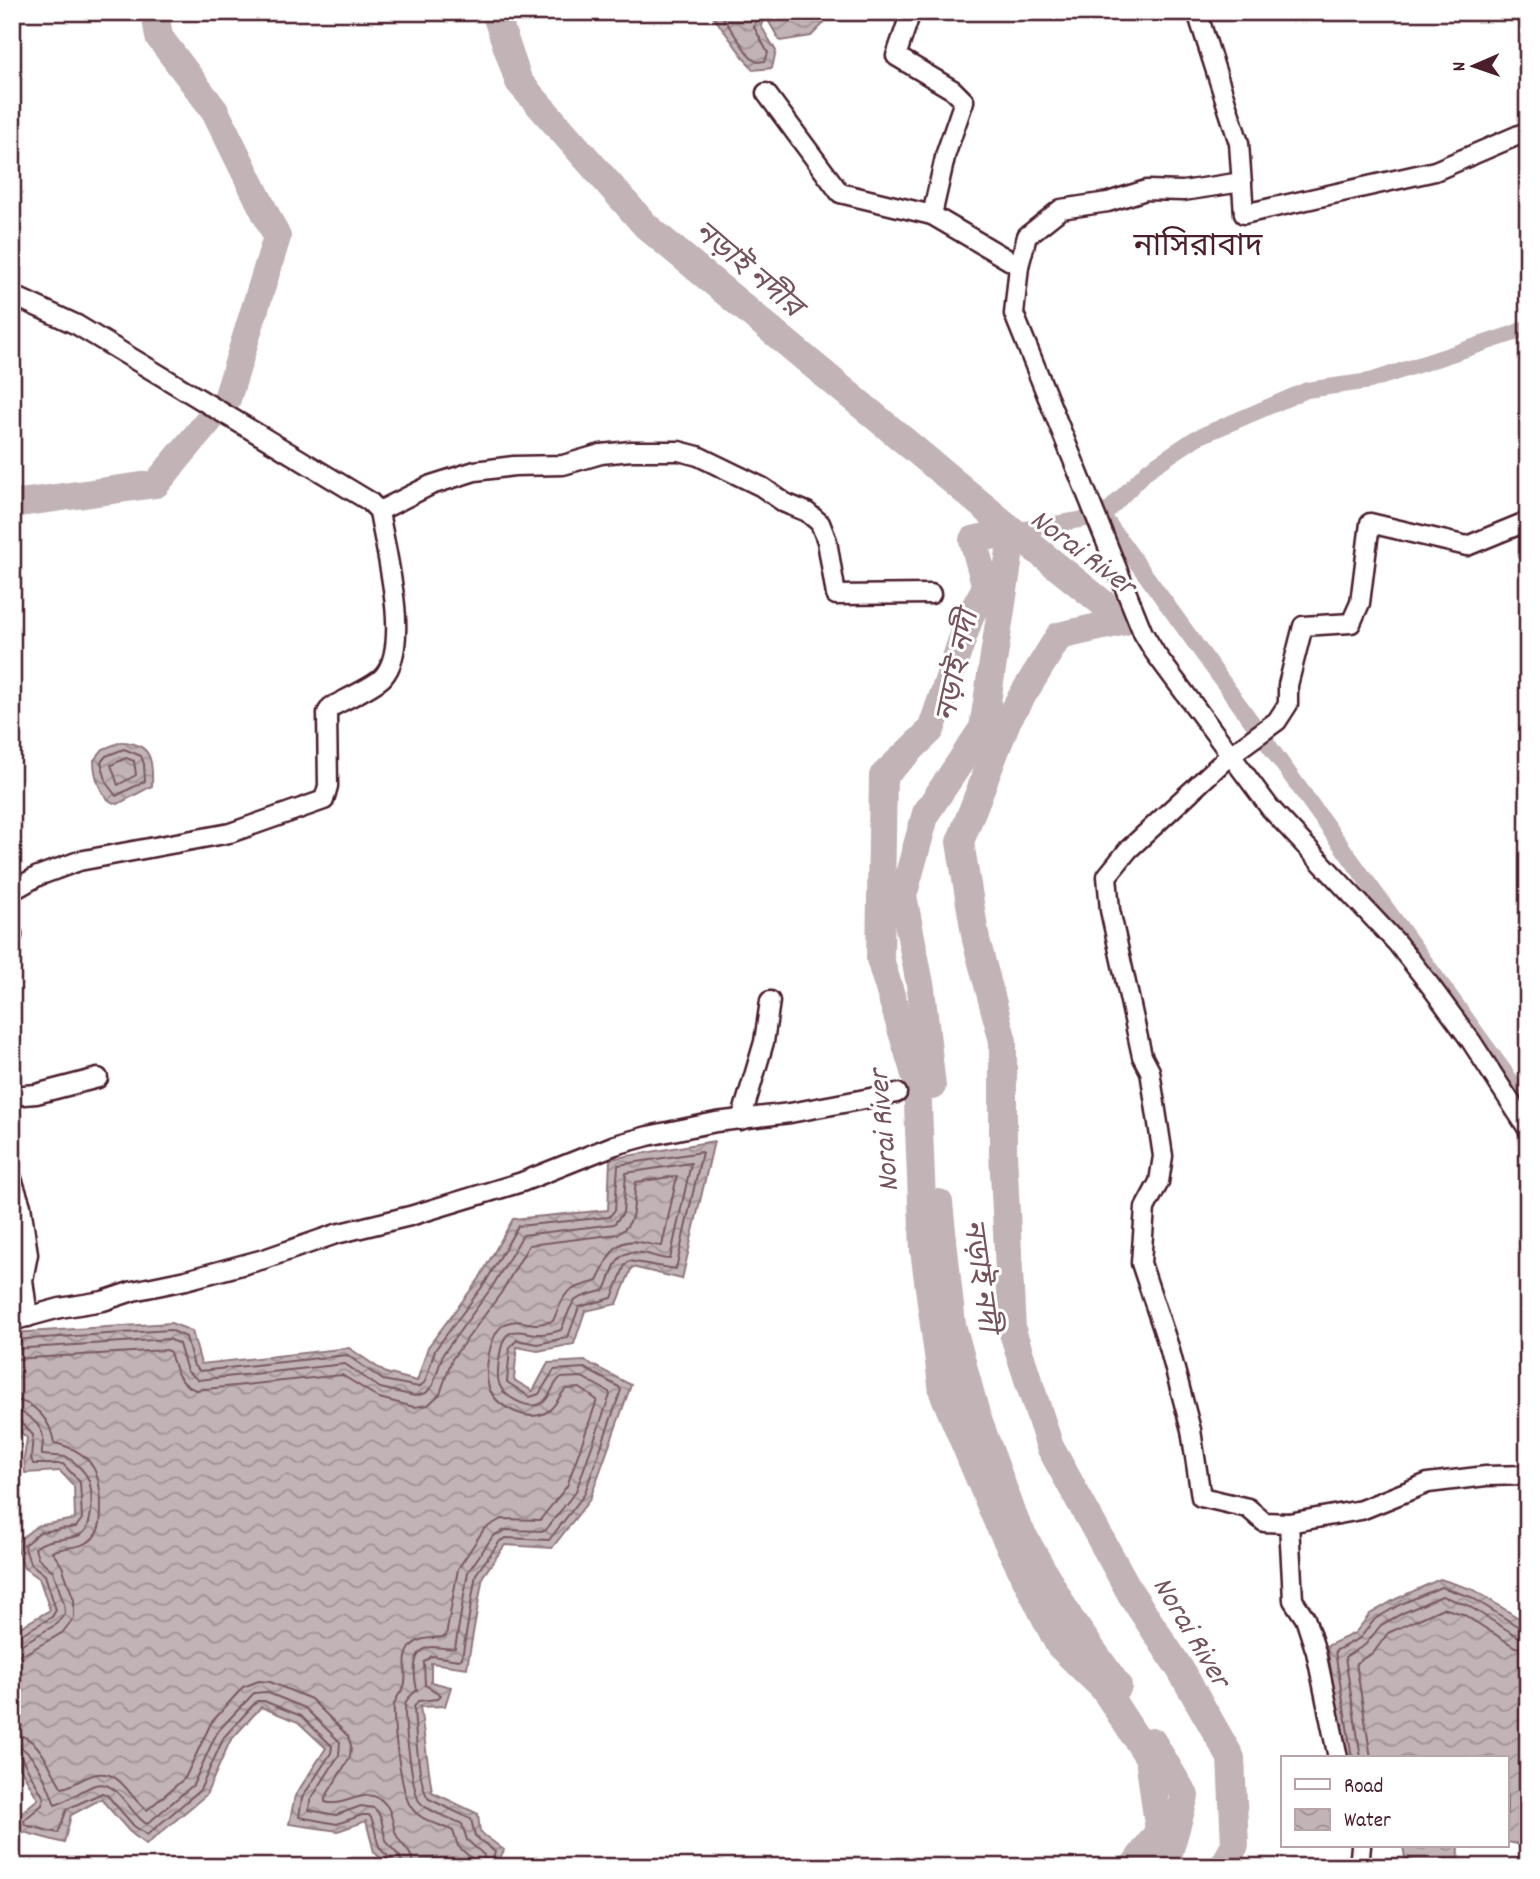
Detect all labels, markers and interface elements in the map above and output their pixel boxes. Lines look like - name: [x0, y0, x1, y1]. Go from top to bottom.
- north arrow: [1438, 32, 1508, 102]
- text: N: [1447, 61, 1474, 72]
- water label: নড়াই নদীর: [682, 212, 815, 333]
- district label: নাসিরাবাদ: [1132, 226, 1264, 272]
- water label: Norai River: [1019, 501, 1146, 610]
- water label: নড়াই নদী: [927, 602, 994, 727]
- water label: Norai River: [859, 1065, 913, 1194]
- water label: নড়াই নদী: [948, 1217, 1008, 1339]
- water label: Norai River: [1139, 1570, 1241, 1699]
- legend: [1281, 1756, 1508, 1848]
- text: Road: [1344, 1773, 1383, 1803]
- text: Water: [1344, 1807, 1391, 1837]

